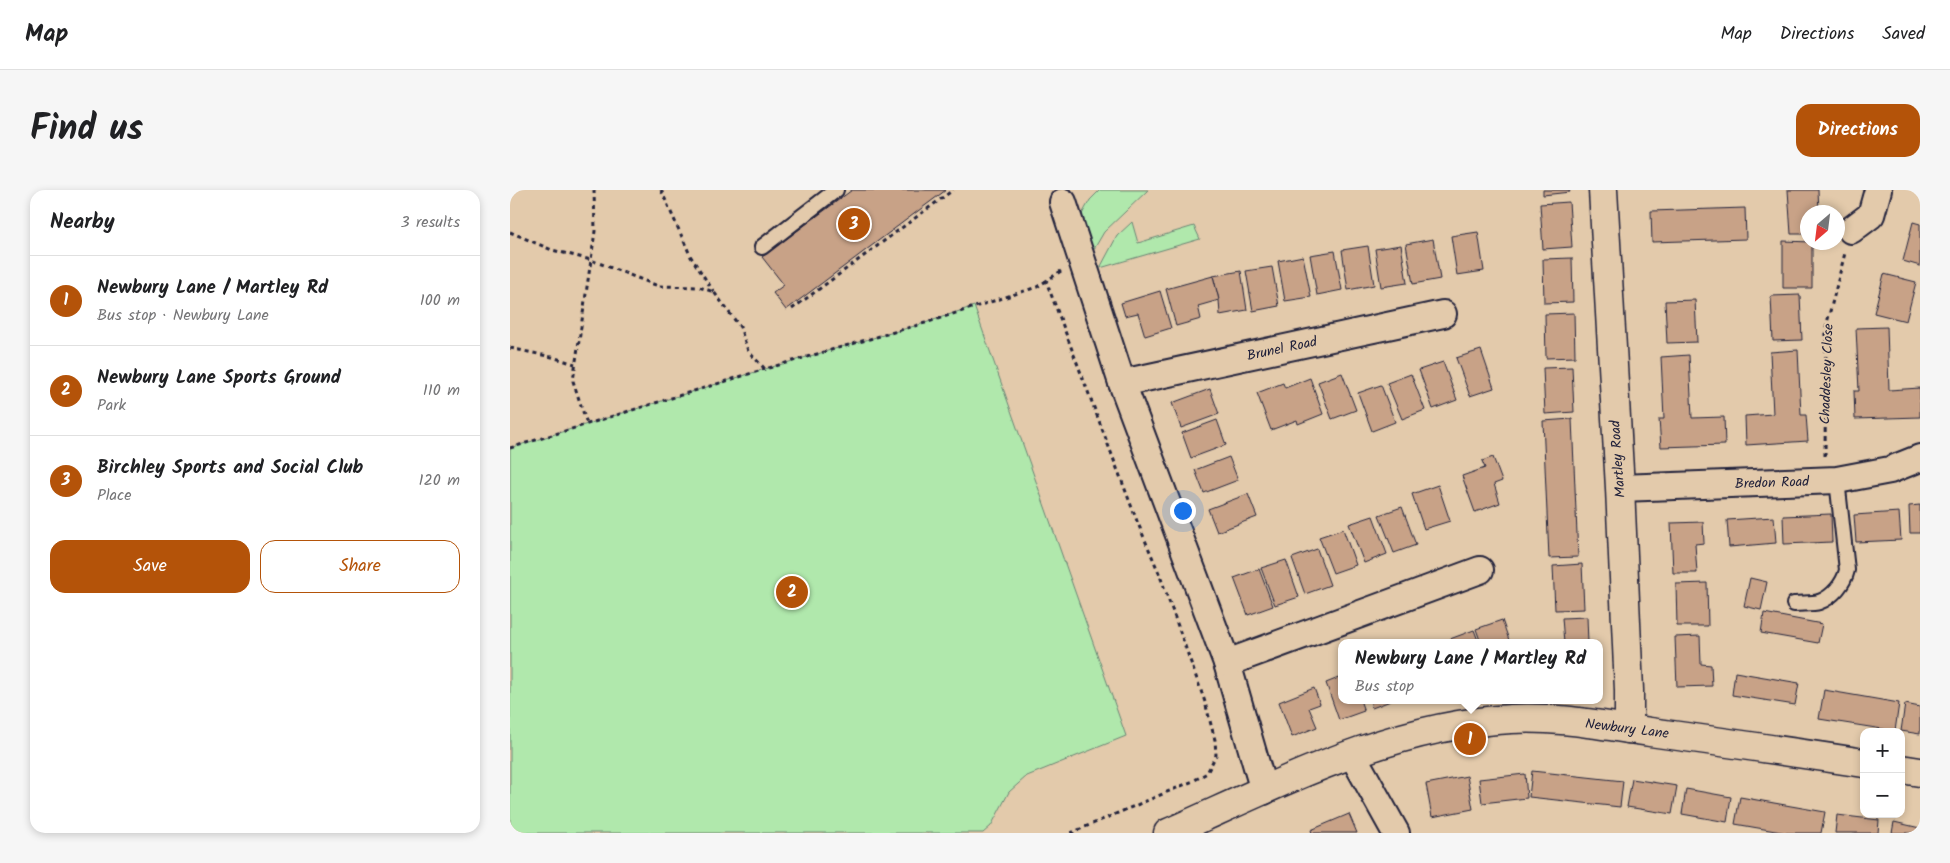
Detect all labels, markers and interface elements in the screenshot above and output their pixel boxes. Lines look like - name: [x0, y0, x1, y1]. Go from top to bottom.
- text: Map: [25, 15, 68, 54]
- text: Map: [1720, 20, 1752, 49]
- text: Directions: [1780, 20, 1854, 49]
- text: Saved: [1882, 20, 1925, 49]
- text: Find us: [30, 102, 143, 158]
- button: Directions: [1796, 104, 1920, 157]
- pin: 3: [838, 205, 870, 243]
- north arrow: [1800, 205, 1845, 250]
- text: Nearby: [50, 206, 115, 239]
- text: 3 results: [401, 210, 460, 235]
- text: Newbury Lane / Martley Rd: [97, 273, 328, 303]
- text: 1: [64, 288, 68, 313]
- text: 100 m: [420, 288, 460, 313]
- text: Bus stop · Newbury Lane: [97, 303, 269, 328]
- street label: Chaddesley Close: [1814, 322, 1840, 425]
- street label: Brunel Road: [1245, 331, 1320, 367]
- text: Newbury Lane Sports Ground: [97, 363, 341, 393]
- text: 2: [61, 378, 71, 403]
- text: 110 m: [423, 378, 460, 403]
- text: Park: [97, 393, 126, 418]
- street label: Martley Road: [1604, 419, 1632, 499]
- text: Birchley Sports and Social Club: [97, 453, 363, 483]
- text: 3: [62, 468, 70, 493]
- text: 120 m: [419, 468, 460, 493]
- street label: Bredon Road: [1734, 471, 1811, 495]
- text: Place: [97, 483, 131, 508]
- your location: [1170, 498, 1196, 524]
- button: Save: [50, 540, 250, 593]
- button: Share: [260, 540, 460, 593]
- pin: 2: [776, 573, 808, 611]
- popup: [1338, 639, 1603, 704]
- text: Newbury Lane / Martley Rd: [1355, 644, 1586, 674]
- text: Bus stop: [1355, 674, 1414, 699]
- street label: Newbury Lane: [1584, 713, 1671, 745]
- pin: 1: [1454, 720, 1486, 758]
- map controls: [1860, 728, 1905, 818]
- button: +: [1860, 728, 1905, 773]
- button: −: [1860, 773, 1905, 818]

